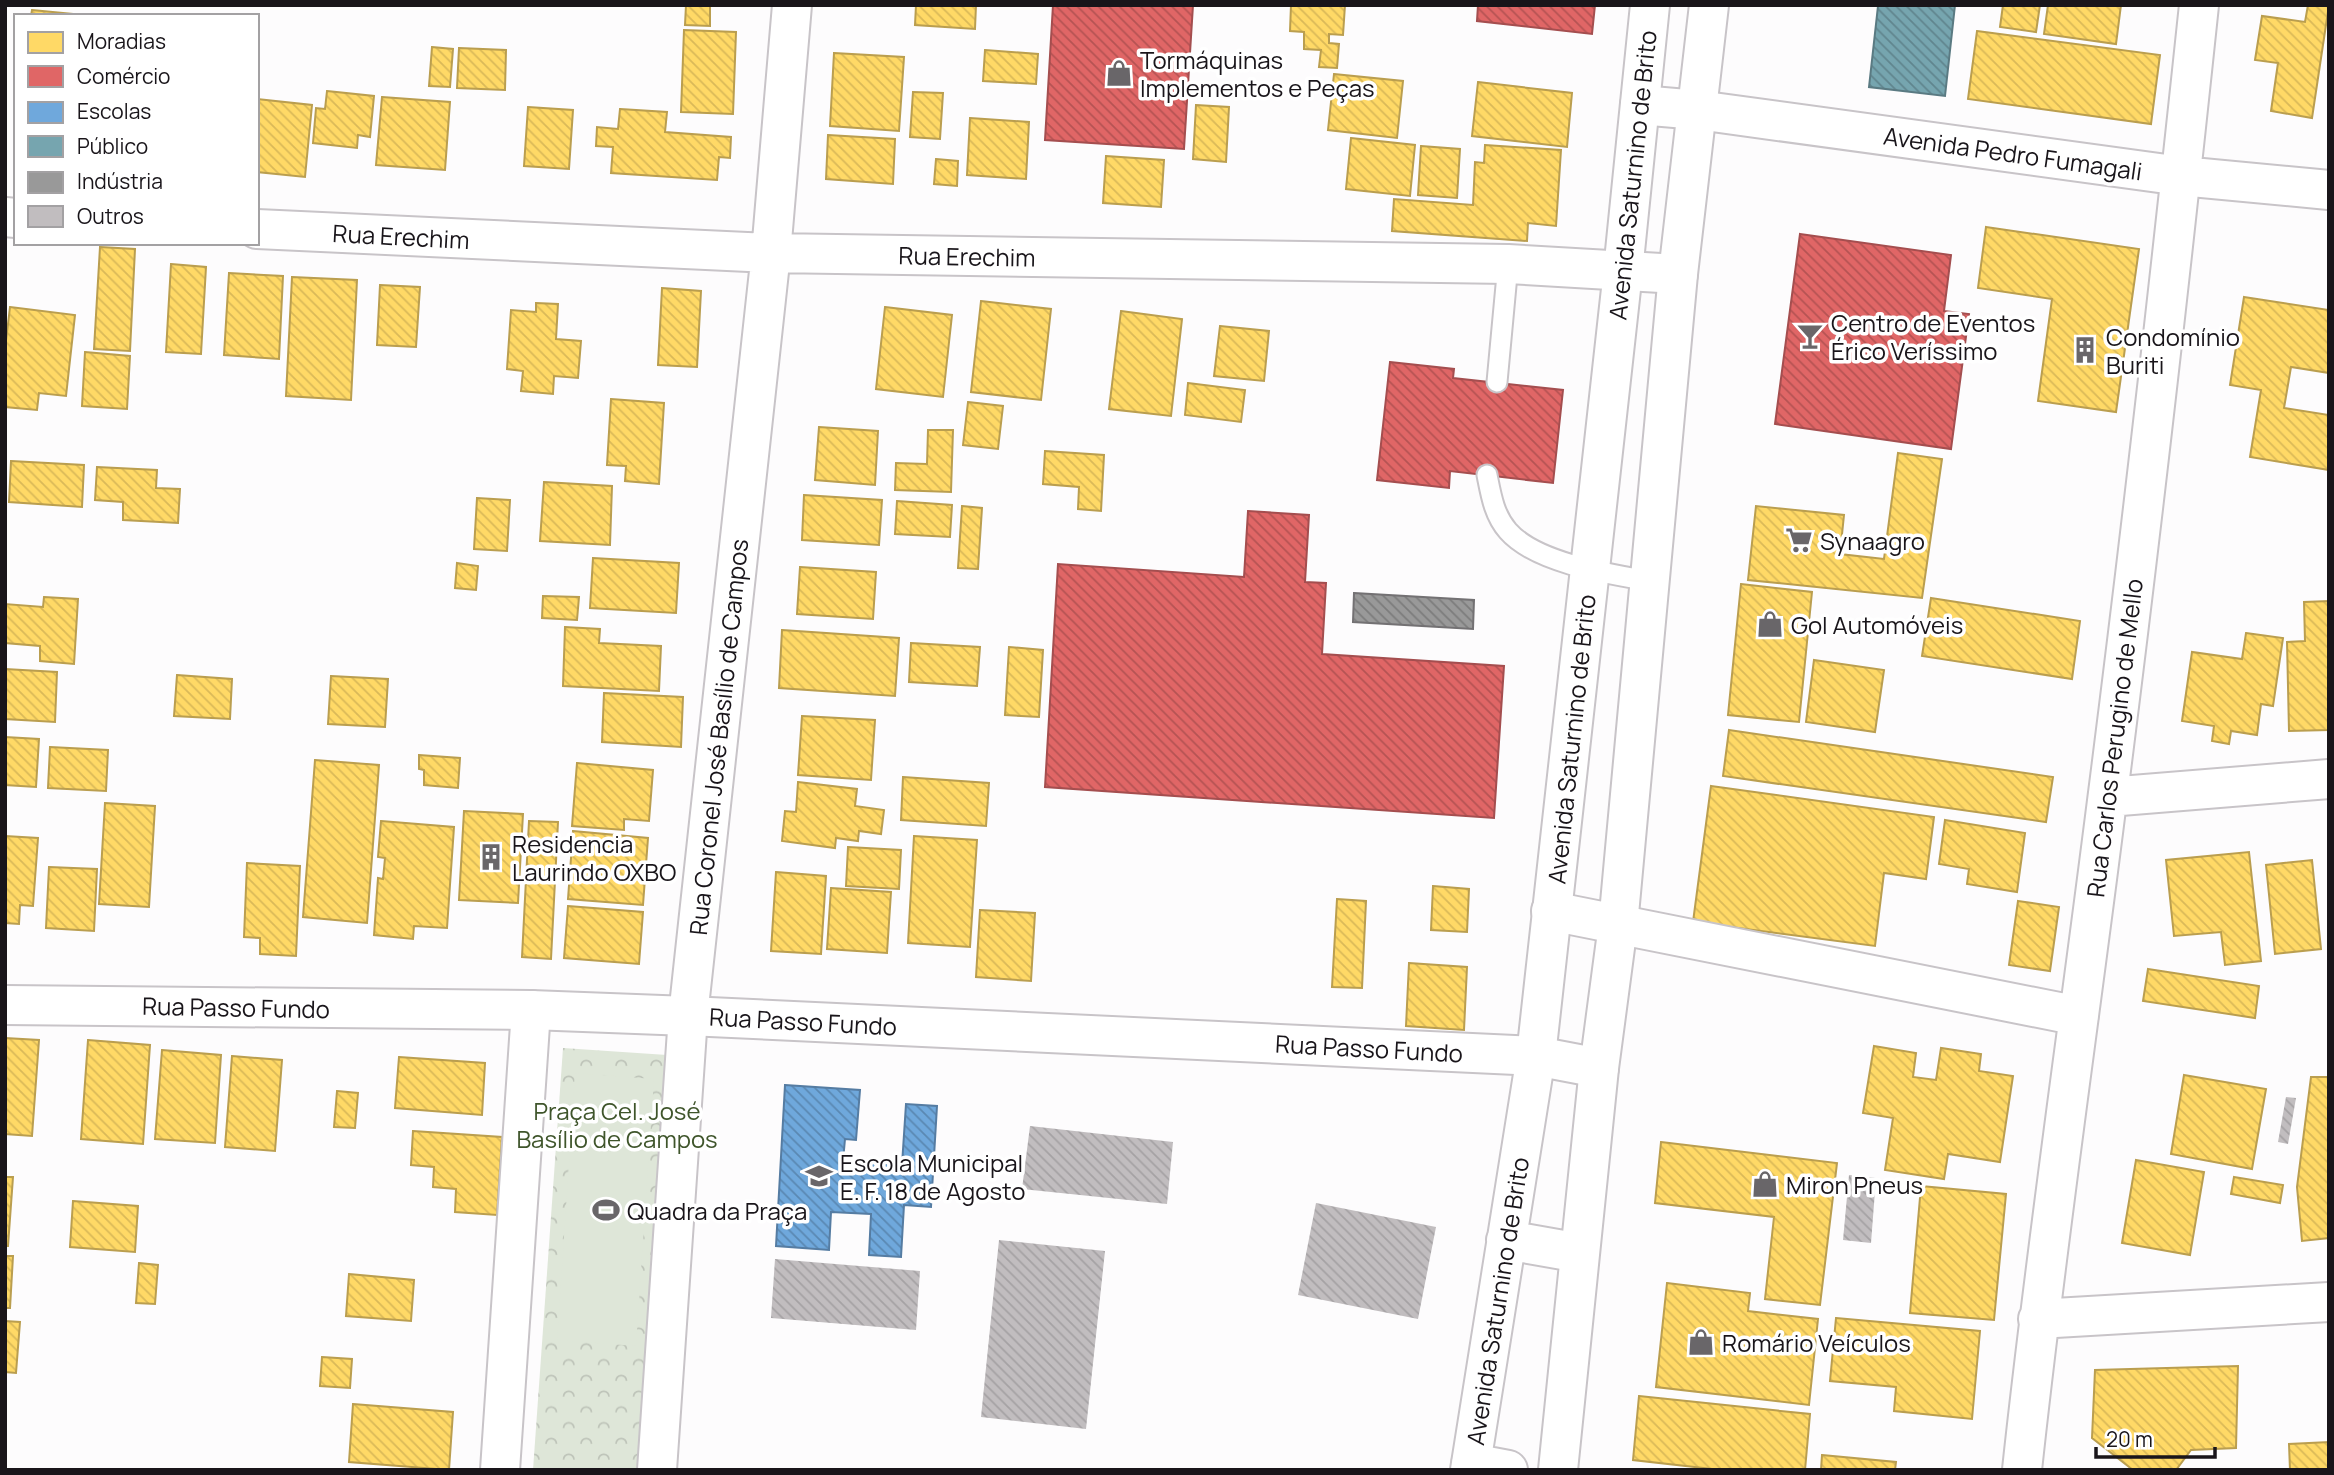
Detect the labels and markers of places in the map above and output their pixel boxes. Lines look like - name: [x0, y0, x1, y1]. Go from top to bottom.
- place label: Tormáquinas Implementos e Peças: [1140, 43, 1375, 104]
- shop icon: Tormáquinas Implementos e Peças: [1104, 58, 1134, 88]
- place label: Centro de Eventos Érico Veríssimo: [1831, 306, 2035, 367]
- place label: Condomínio Buriti: [2106, 320, 2240, 381]
- bar icon: Centro de Eventos Érico Veríssimo: [1795, 321, 1825, 351]
- building icon: Condomínio Buriti: [2070, 335, 2100, 365]
- place label: Synaagro: [1820, 524, 1925, 557]
- supermarket icon: Synaagro: [1784, 525, 1814, 555]
- place label: Gol Automóveis: [1791, 608, 1963, 641]
- shop icon: Gol Automóveis: [1755, 609, 1785, 639]
- place label: Residencia Laurindo OXBO: [512, 827, 676, 888]
- building icon: Residencia Laurindo OXBO: [476, 842, 506, 872]
- place label: Escola Municipal E. F. 18 de Agosto: [840, 1146, 1025, 1207]
- school or university icon: Escola Municipal E. F. 18 de Agosto: [804, 1161, 834, 1191]
- place label: Miron Pneus: [1786, 1168, 1923, 1201]
- shop icon: Miron Pneus: [1750, 1169, 1780, 1199]
- place label: Quadra da Praça: [627, 1194, 807, 1227]
- sports icon: Quadra da Praça: [591, 1195, 621, 1225]
- place label: Romário Veículos: [1722, 1326, 1911, 1359]
- shop icon: Romário Veículos: [1686, 1327, 1716, 1357]

